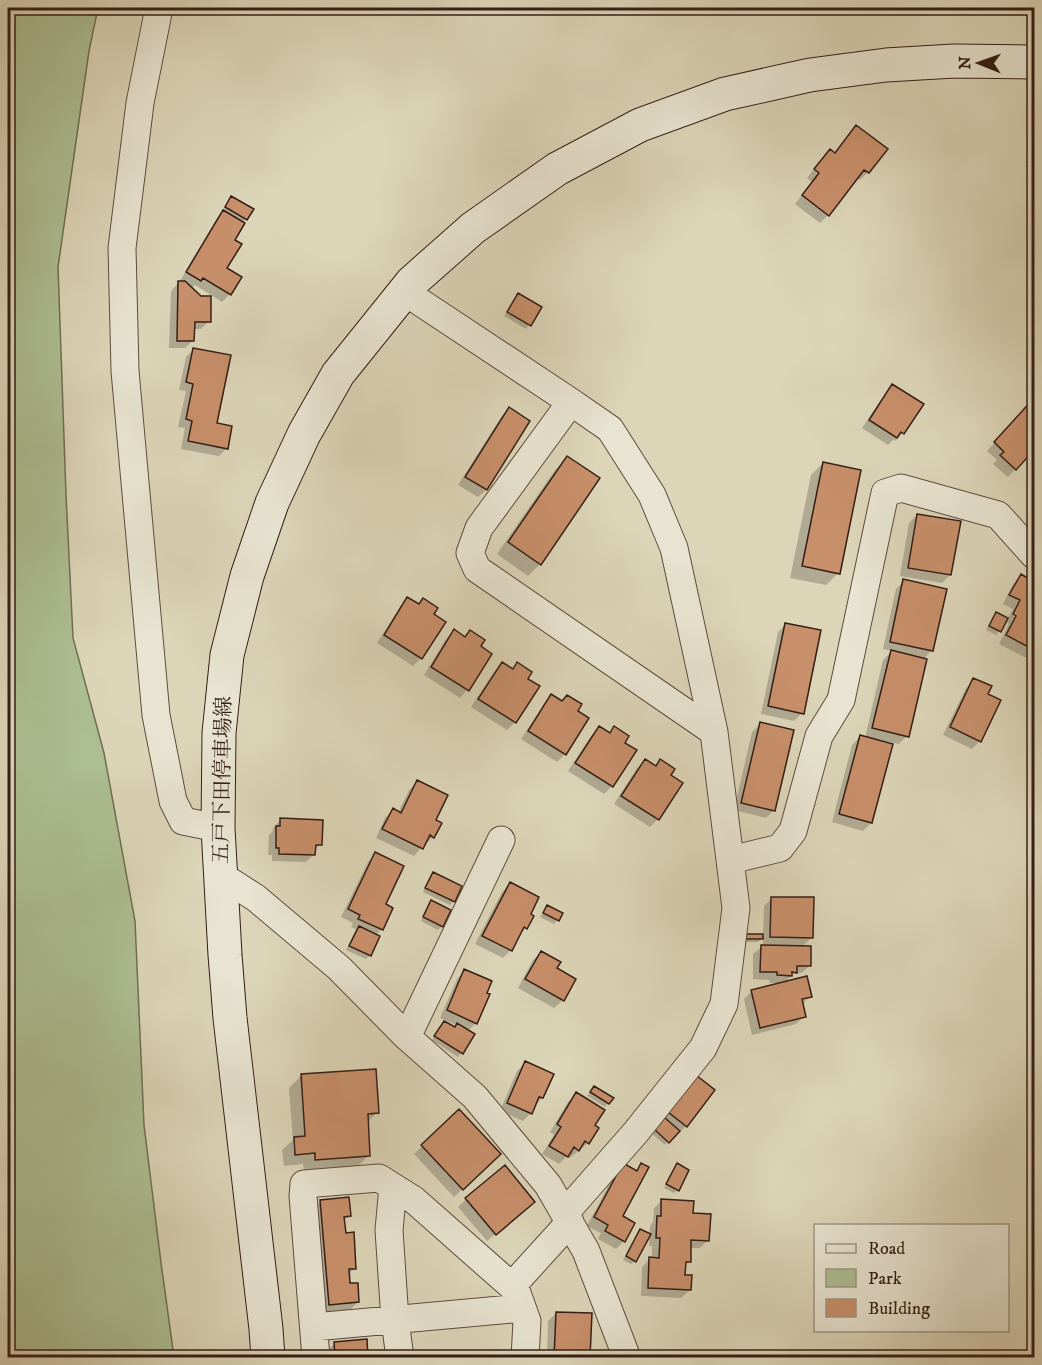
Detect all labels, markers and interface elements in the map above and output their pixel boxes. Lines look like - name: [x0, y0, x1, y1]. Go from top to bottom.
- north arrow: [949, 33, 1009, 93]
- text: N: [955, 56, 975, 69]
- street label: 五戸下田停車場線: [209, 696, 237, 864]
- legend: [814, 1224, 1009, 1332]
- text: Road: [868, 1238, 905, 1260]
- text: Park: [868, 1268, 902, 1290]
- text: Building: [868, 1298, 930, 1320]

